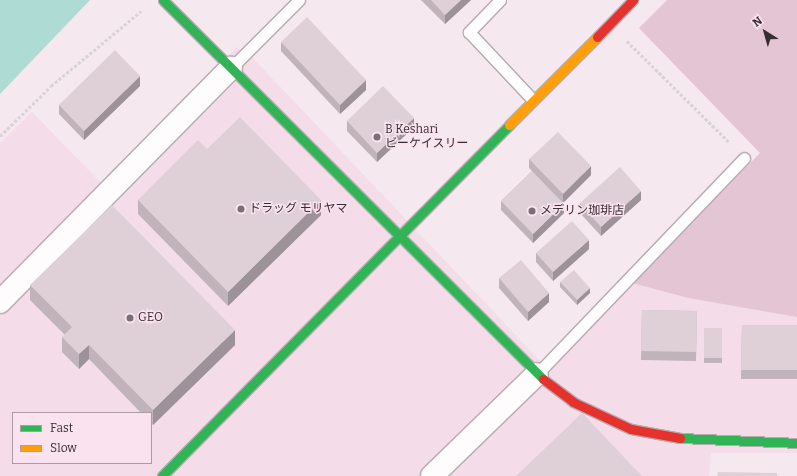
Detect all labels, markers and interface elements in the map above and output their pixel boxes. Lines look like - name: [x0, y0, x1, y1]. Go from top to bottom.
- north arrow: [745, 12, 785, 52]
- text: N: [750, 14, 765, 30]
- place label: B Keshari ビーケイスリー: [385, 123, 469, 151]
- marker: B Keshari ビーケイスリー: [372, 132, 382, 142]
- place label: ドラッグ モリヤマ: [249, 202, 347, 216]
- marker: ドラッグ モリヤマ: [236, 204, 246, 214]
- place label: メデリン珈琲店: [540, 204, 624, 218]
- marker: メデリン珈琲店: [527, 206, 537, 216]
- place label: GEO: [138, 311, 163, 325]
- marker: GEO: [125, 313, 135, 323]
- legend: [12, 412, 152, 464]
- text: Fast: [50, 421, 73, 435]
- text: Slow: [50, 441, 77, 455]

